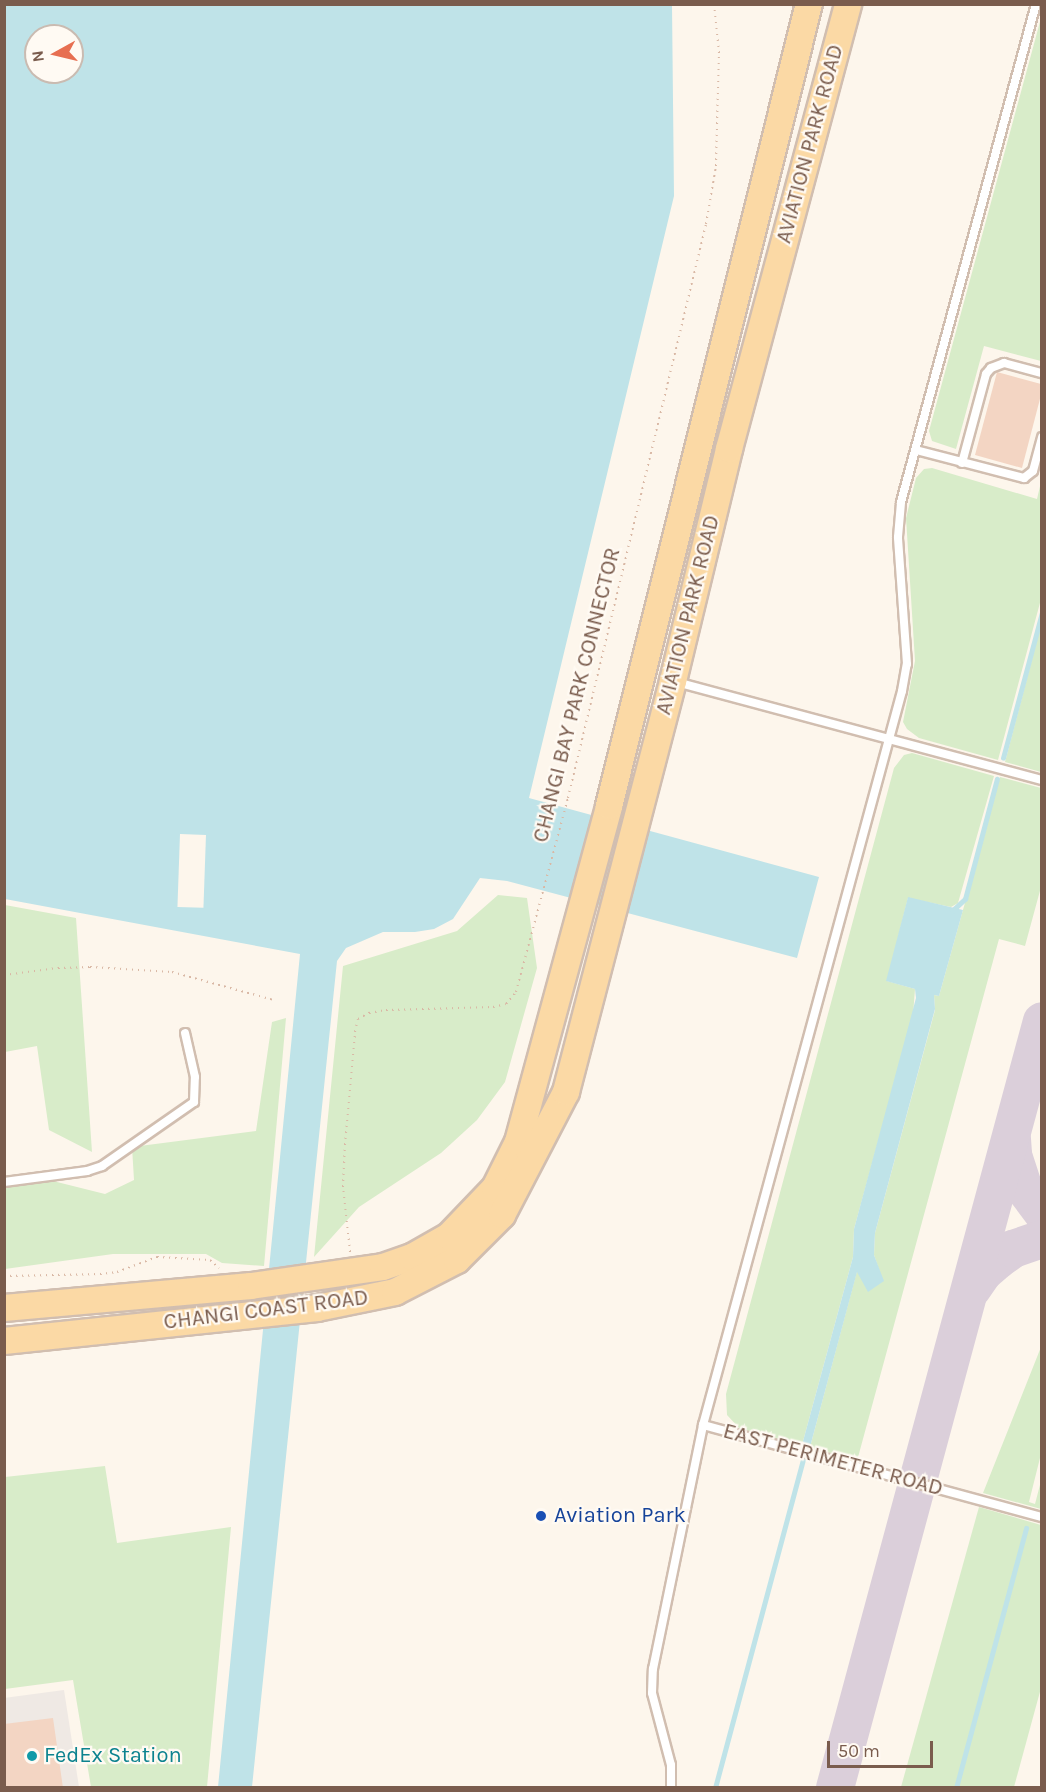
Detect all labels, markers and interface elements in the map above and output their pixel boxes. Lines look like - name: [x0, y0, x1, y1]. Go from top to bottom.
- north arrow: [24, 24, 84, 84]
- street label: AVIATION PARK ROAD: [771, 42, 849, 246]
- text: N: [27, 49, 48, 63]
- street label: AVIATION PARK ROAD: [650, 512, 726, 718]
- street label: CHANGI BAY PARK CONNECTOR: [528, 545, 626, 845]
- street label: CHANGI COAST ROAD: [162, 1284, 370, 1336]
- street label: EAST PERIMETER ROAD: [720, 1418, 946, 1502]
- place label: Aviation Park: [554, 1503, 686, 1529]
- marker: Aviation Park: [532, 1507, 550, 1525]
- scale bar: [830, 1729, 936, 1767]
- text: 50 m: [838, 1740, 880, 1762]
- place label: FedEx Station: [44, 1743, 182, 1769]
- marker: FedEx Station: [25, 1749, 39, 1763]

